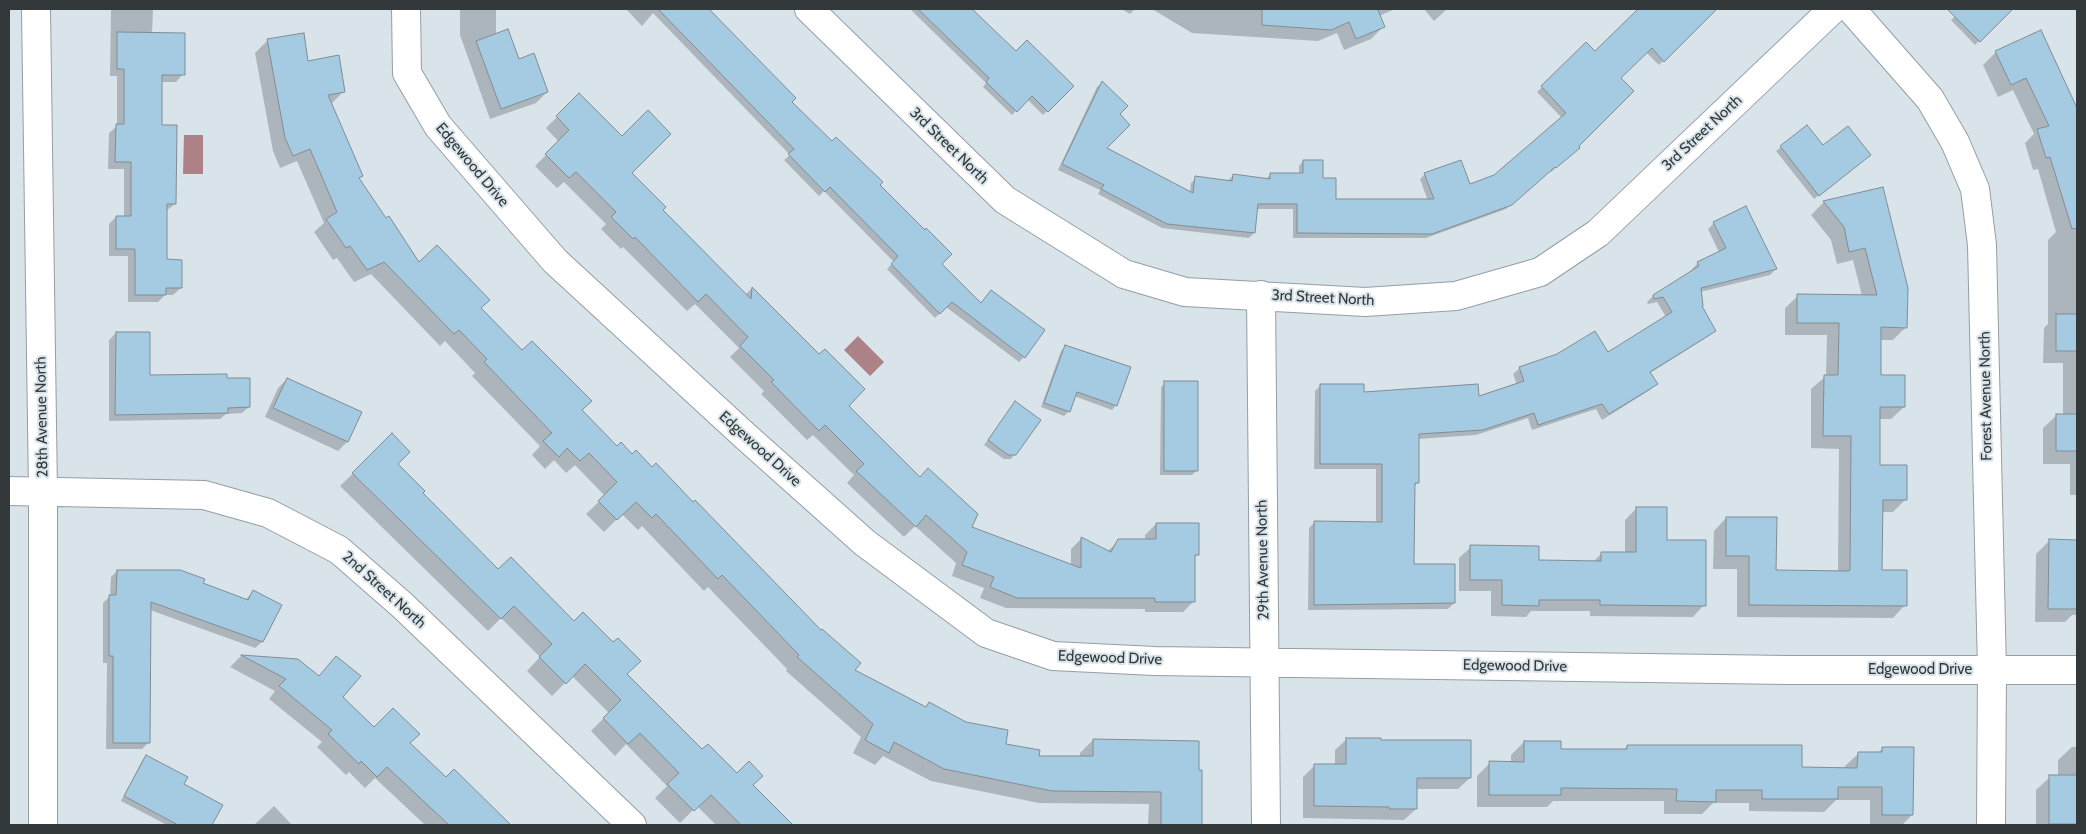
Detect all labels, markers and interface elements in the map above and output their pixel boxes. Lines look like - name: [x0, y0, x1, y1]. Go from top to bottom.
- street label: 3rd Street North: [1658, 91, 1746, 175]
- street label: 3rd Street North: [906, 104, 992, 188]
- street label: Edgewood Drive: [432, 119, 512, 211]
- street label: 3rd Street North: [1271, 286, 1375, 310]
- street label: Forest Avenue North: [1976, 331, 1996, 461]
- street label: 28th Avenue North: [32, 356, 52, 478]
- street label: Edgewood Drive: [715, 407, 805, 491]
- street label: 29th Avenue North: [1253, 500, 1273, 620]
- street label: 2nd Street North: [338, 548, 430, 632]
- street label: Edgewood Drive: [1058, 647, 1162, 669]
- street label: Edgewood Drive: [1463, 656, 1567, 676]
- street label: Edgewood Drive: [1868, 661, 1972, 679]

